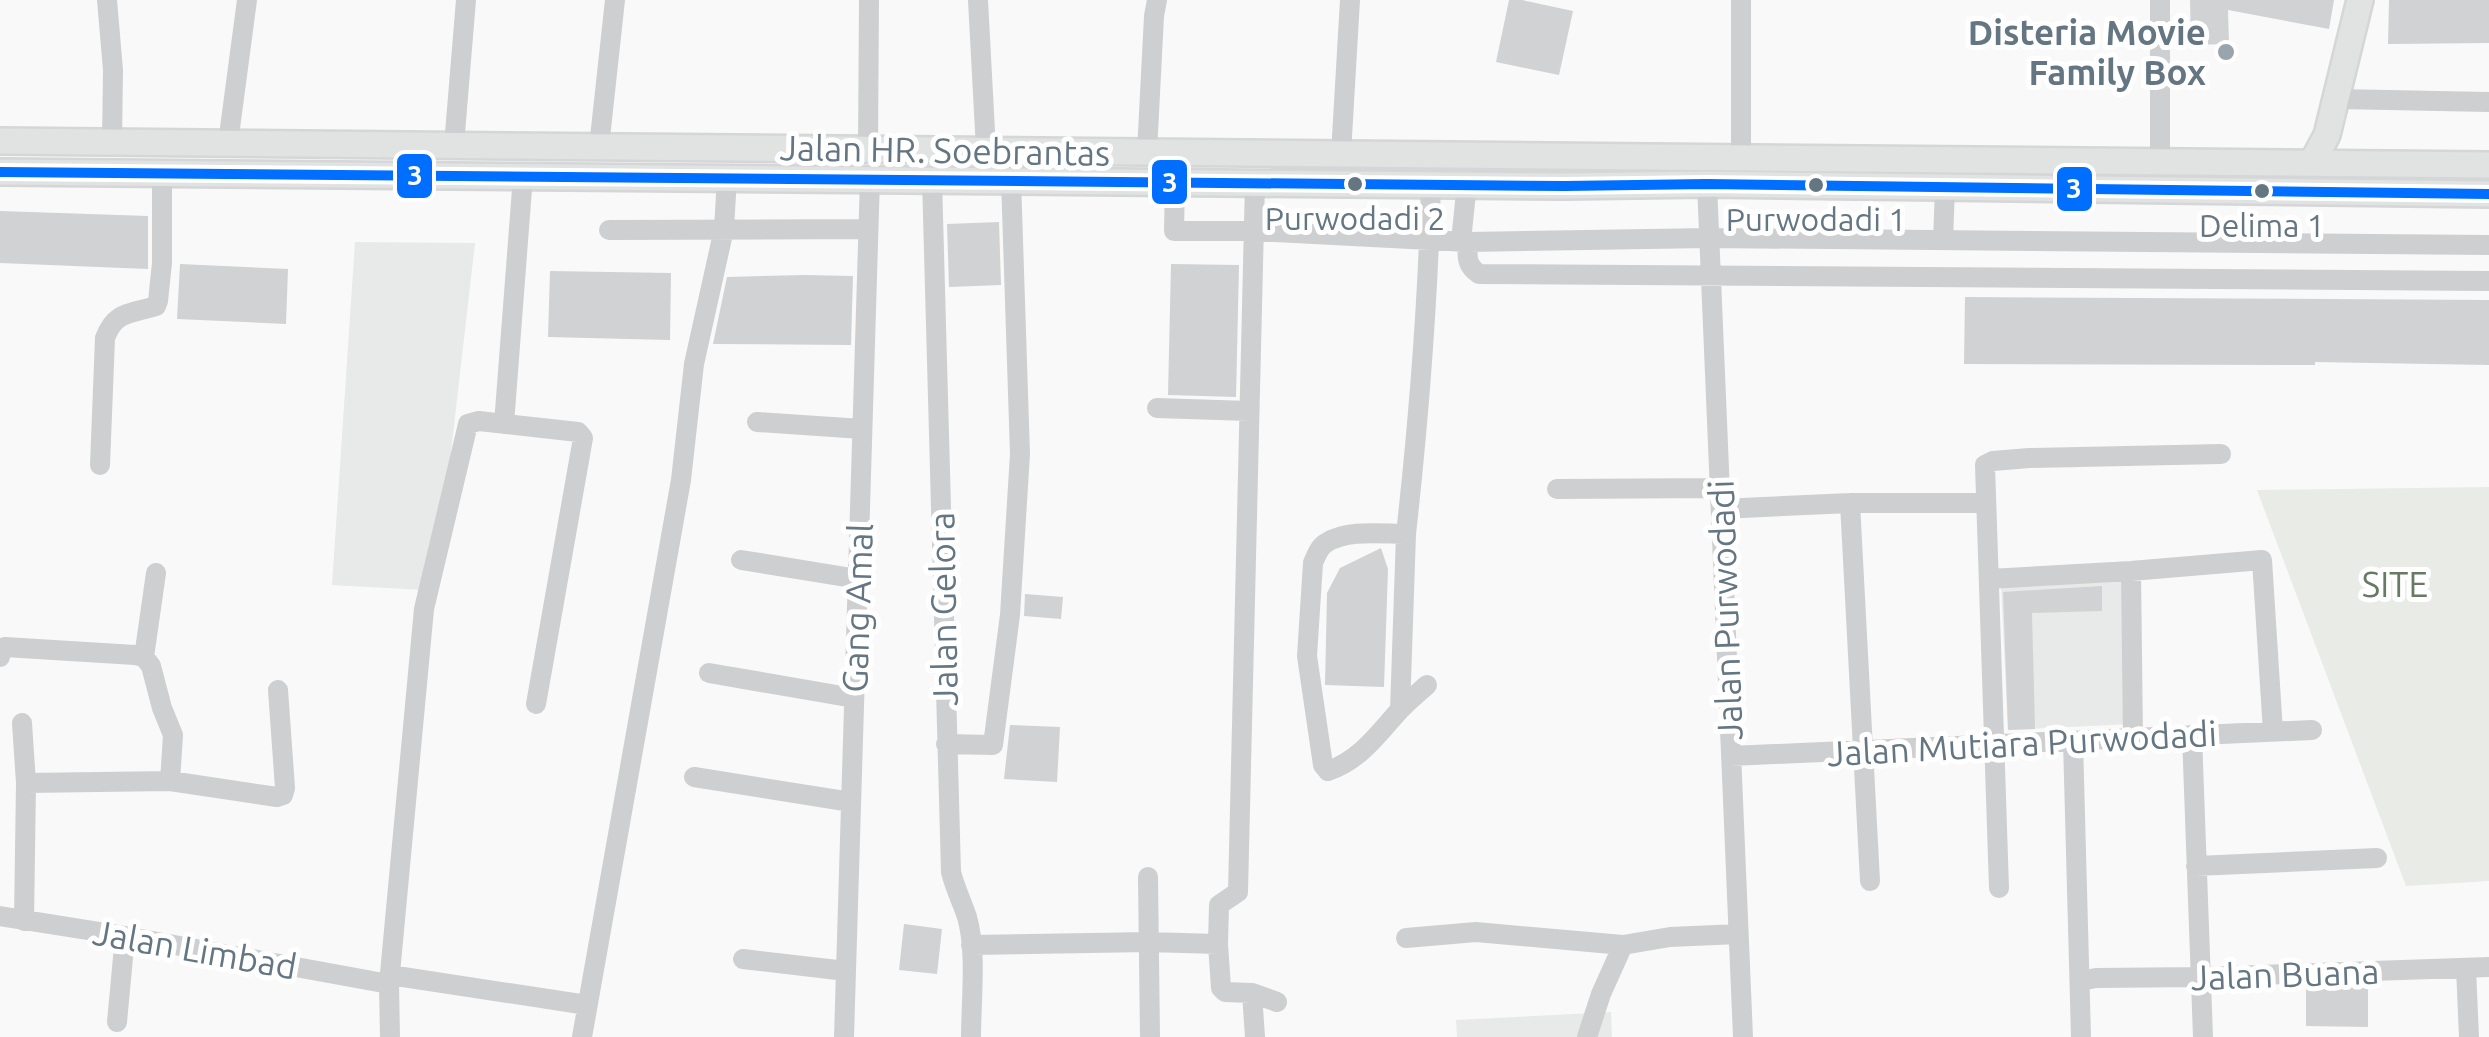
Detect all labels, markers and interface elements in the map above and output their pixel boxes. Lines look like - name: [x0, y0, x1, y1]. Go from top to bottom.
- place label: Disteria Movie Family Box: [1968, 12, 2206, 92]
- marker: Disteria Movie Family Box: [2215, 41, 2237, 63]
- street label: Jalan HR. Soebrantas: [779, 127, 1111, 173]
- line badge: 3: [395, 152, 434, 200]
- line badge: 3: [1150, 158, 1189, 206]
- text: 3: [407, 159, 423, 190]
- line badge: 3: [2055, 165, 2094, 213]
- text: 3: [1162, 166, 1178, 197]
- text: 3: [2066, 172, 2082, 203]
- marker: Purwodadi 2: [1345, 174, 1365, 194]
- marker: Purwodadi 1: [1806, 175, 1826, 195]
- marker: Delima 1: [2252, 181, 2272, 201]
- place label: Purwodadi 2: [1265, 200, 1445, 236]
- place label: Purwodadi 1: [1726, 201, 1906, 237]
- place label: Delima 1: [2199, 207, 2325, 243]
- street label: Jalan Purwodadi: [1700, 479, 1750, 741]
- street label: Jalan Gelora: [921, 512, 965, 706]
- street label: Gang Amal: [834, 523, 880, 693]
- park label: SITE: [2362, 564, 2428, 604]
- street label: Jalan Mutiara Purwodadi: [1826, 713, 2218, 773]
- street label: Jalan Limbad: [90, 911, 300, 987]
- street label: Jalan Buana: [2190, 951, 2380, 997]

